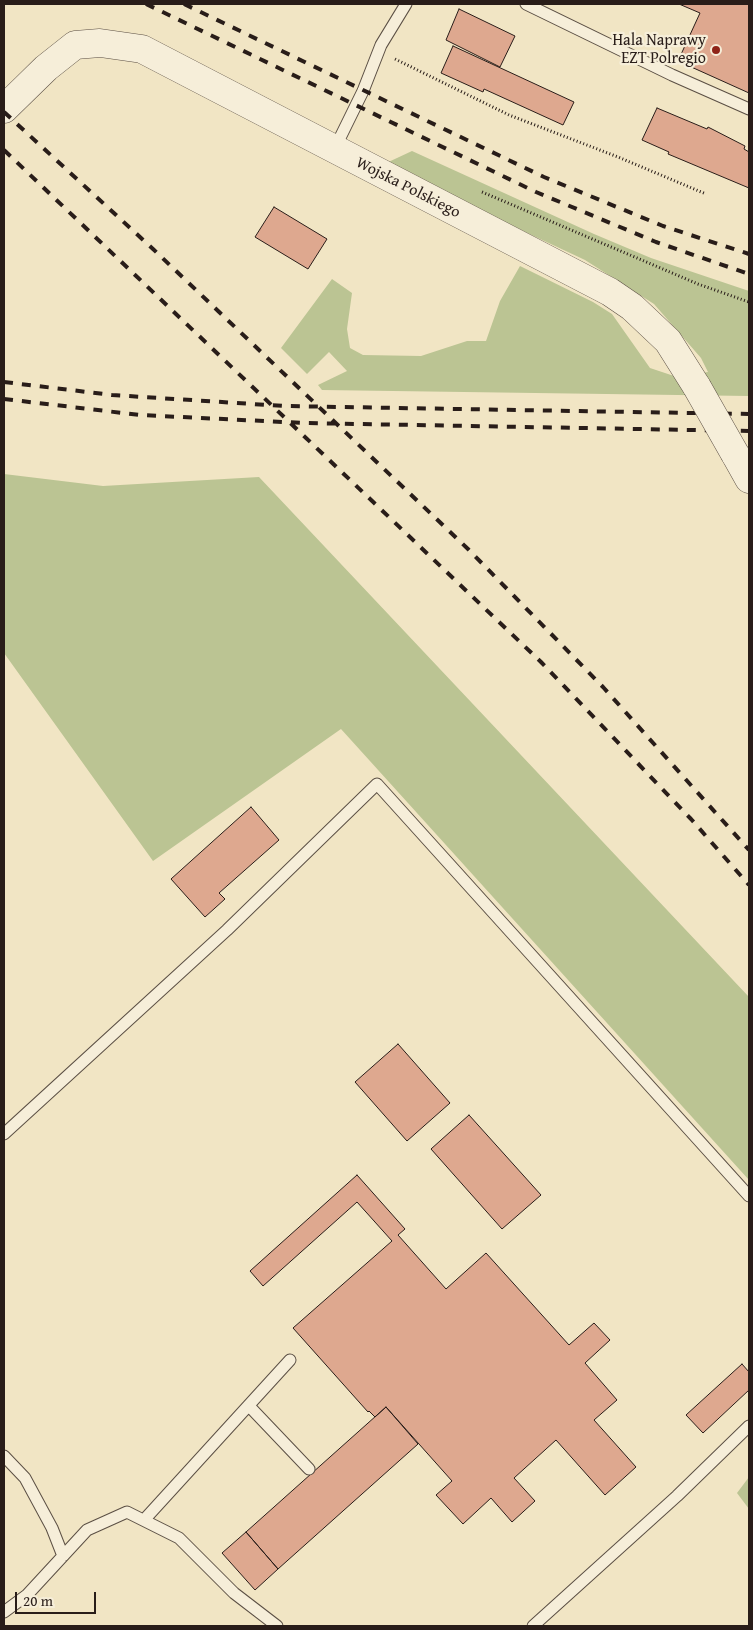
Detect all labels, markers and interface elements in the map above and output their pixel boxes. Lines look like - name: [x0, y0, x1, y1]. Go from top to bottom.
- place label: Hala Naprawy EZT Polregio: [612, 31, 706, 69]
- marker: Hala Naprawy EZT Polregio: [710, 44, 722, 56]
- street label: Wojska Polskiego: [352, 153, 464, 223]
- scale bar: [18, 1582, 99, 1614]
- text: 20 m: [23, 1590, 53, 1611]

